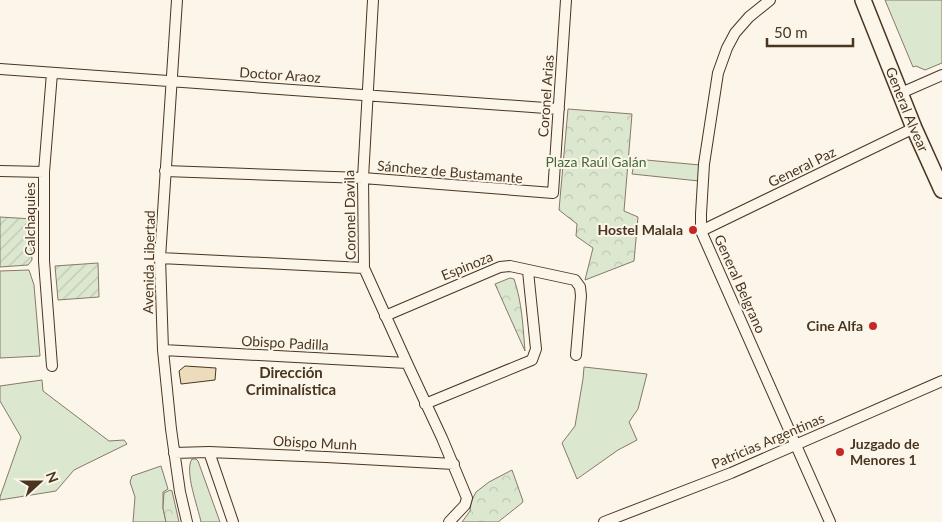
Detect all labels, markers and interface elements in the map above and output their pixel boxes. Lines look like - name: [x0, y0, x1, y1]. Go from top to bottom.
- scale bar: [767, 15, 853, 47]
- text: 50 m: [774, 23, 808, 41]
- street label: Coronel Arias: [534, 54, 557, 138]
- street label: Doctor Araoz: [239, 63, 321, 86]
- street label: General Alvear: [883, 64, 933, 154]
- street label: General Paz: [765, 143, 838, 190]
- park label: Plaza Raúl Galán: [545, 153, 647, 170]
- street label: Sánchez de Bustamante: [376, 157, 524, 186]
- street label: Coronel Davila: [340, 170, 359, 260]
- street label: Calchaquies: [21, 182, 38, 256]
- street label: Avenida Libertad: [139, 210, 158, 314]
- place label: Hostel Malala: [597, 221, 683, 238]
- marker: Hostel Malala: [687, 224, 699, 236]
- street label: General Belgrano: [711, 232, 770, 336]
- street label: Espinoza: [439, 247, 495, 284]
- place label: Cine Alfa: [807, 317, 863, 334]
- marker: Cine Alfa: [867, 320, 879, 332]
- street label: Obispo Padilla: [241, 332, 329, 353]
- district label: Dirección Criminalística: [246, 363, 336, 398]
- street label: Patricias Argentinas: [709, 409, 827, 472]
- street label: Obispo Munh: [273, 432, 357, 453]
- place label: Juzgado de Menores 1: [850, 435, 920, 468]
- marker: Juzgado de Menores 1: [834, 446, 846, 458]
- north arrow: [15, 457, 65, 507]
- text: N: [43, 469, 62, 485]

